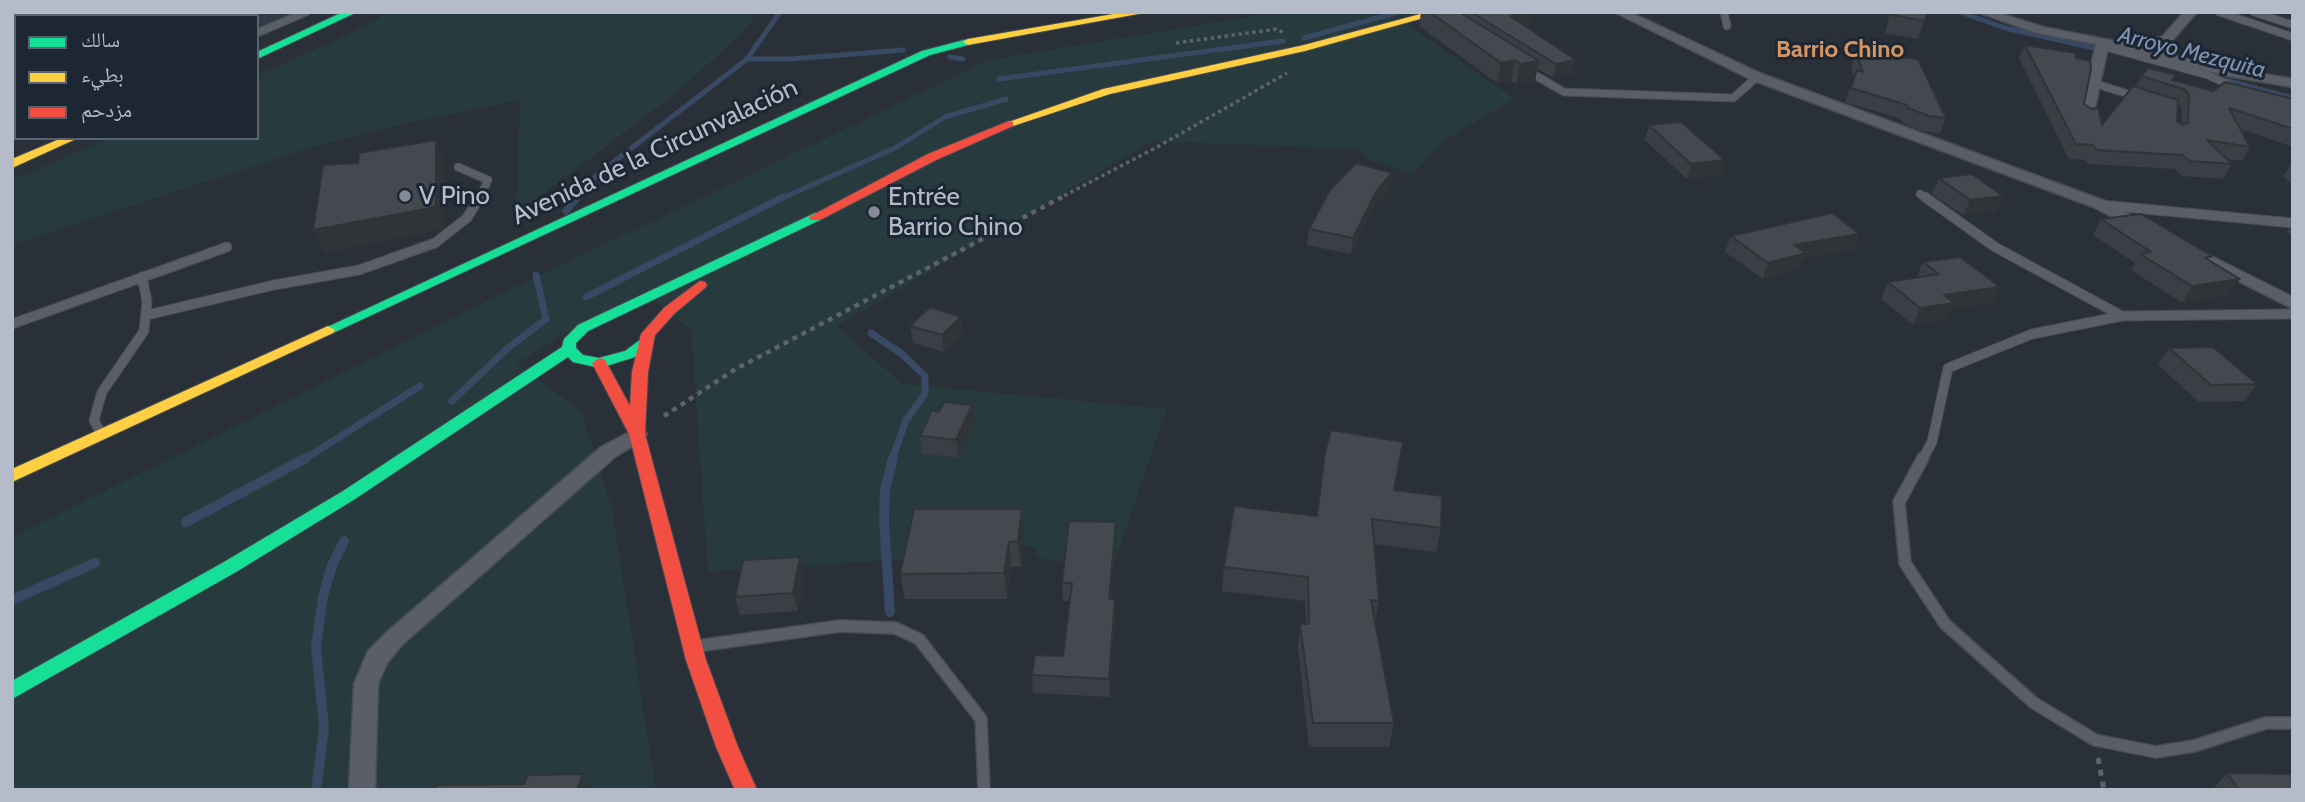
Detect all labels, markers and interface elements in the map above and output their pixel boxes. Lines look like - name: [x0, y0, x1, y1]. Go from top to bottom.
- legend: [14, 14, 259, 140]
- water label: Arroyo Mezquita: [2116, 21, 2268, 85]
- text: سالك: [81, 27, 120, 52]
- district label: Barrio Chino: [1776, 36, 1904, 64]
- text: بطيء: [81, 62, 124, 87]
- street label: Avenida de la Circunvalación: [507, 72, 803, 232]
- text: مزدحم: [81, 97, 132, 122]
- place label: V Pino: [419, 180, 490, 212]
- place label: Entrée Barrio Chino: [888, 181, 1023, 242]
- marker: V Pino: [397, 188, 413, 204]
- marker: Entrée Barrio Chino: [866, 204, 882, 220]

